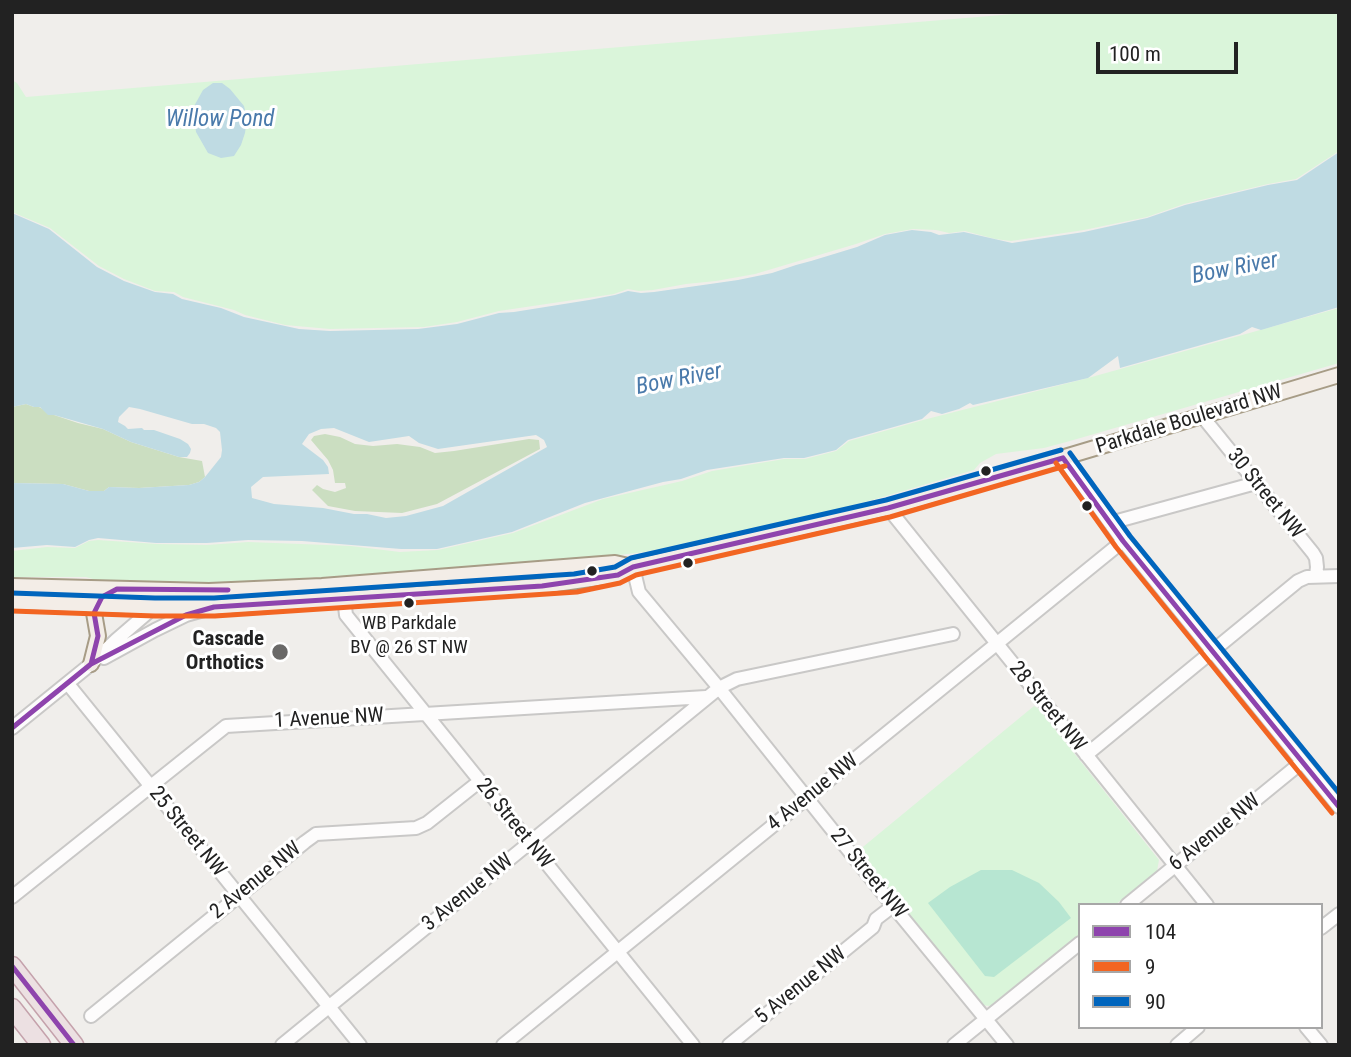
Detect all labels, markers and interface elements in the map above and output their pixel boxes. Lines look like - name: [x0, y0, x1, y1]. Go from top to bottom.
- scale bar: [1099, 28, 1241, 72]
- text: 100 m: [1109, 42, 1161, 66]
- water label: Willow Pond: [166, 106, 274, 134]
- water label: Bow River: [1190, 247, 1280, 291]
- water label: Bow River: [634, 358, 724, 402]
- street label: Parkdale Boulevard NW: [1093, 380, 1285, 460]
- street label: 30 Street NW: [1221, 444, 1309, 544]
- unlabelled marker: [979, 464, 993, 478]
- unlabelled marker: [1080, 499, 1094, 513]
- unlabelled marker: [681, 556, 695, 570]
- unlabelled marker: [585, 564, 599, 578]
- marker: WB Parkdale BV @ 26 ST NW: [402, 596, 416, 610]
- place label: WB Parkdale BV @ 26 ST NW: [350, 613, 468, 657]
- place label: Cascade Orthotics: [186, 627, 264, 677]
- marker: Cascade Orthotics: [270, 642, 290, 662]
- street label: 28 Street NW: [1003, 657, 1091, 757]
- street label: 1 Avenue NW: [274, 704, 384, 734]
- street label: 4 Avenue NW: [763, 749, 863, 837]
- street label: 26 Street NW: [470, 774, 558, 874]
- street label: 25 Street NW: [143, 782, 231, 882]
- street label: 6 Avenue NW: [1165, 789, 1265, 877]
- street label: 27 Street NW: [824, 824, 912, 924]
- street label: 2 Avenue NW: [206, 837, 306, 925]
- street label: 3 Avenue NW: [418, 849, 518, 937]
- legend: [1078, 903, 1323, 1029]
- text: 104: [1145, 920, 1176, 944]
- street label: 5 Avenue NW: [751, 942, 851, 1030]
- text: 9: [1145, 955, 1155, 979]
- text: 90: [1145, 990, 1166, 1014]

